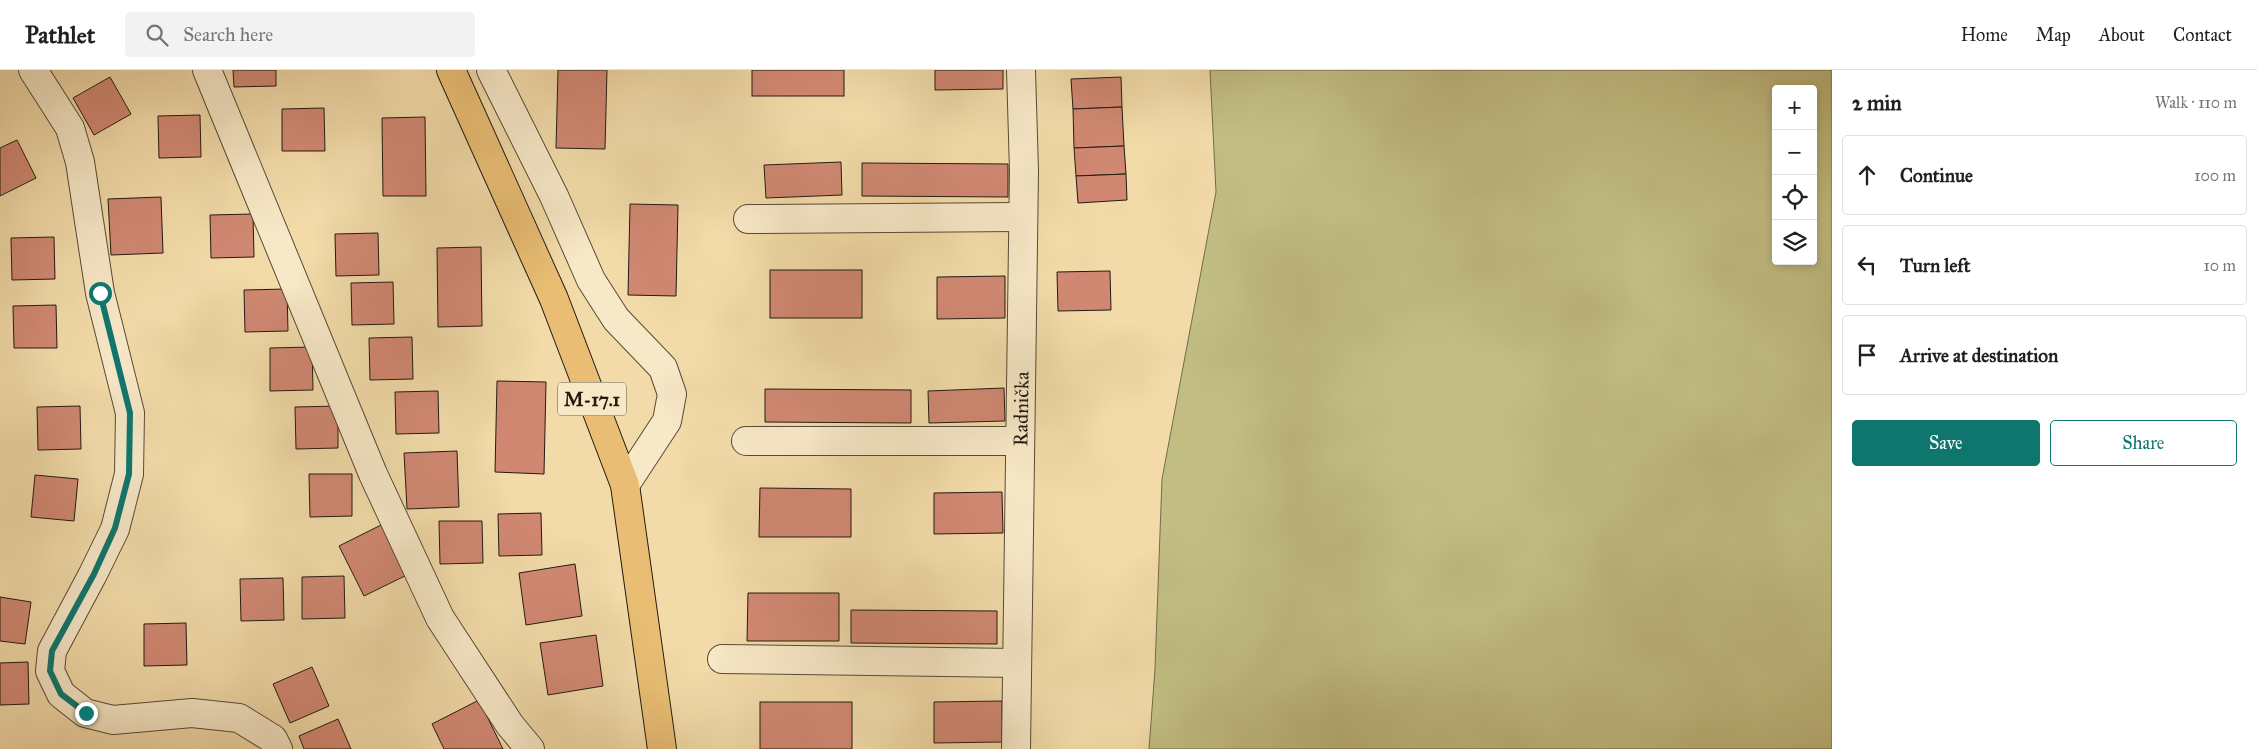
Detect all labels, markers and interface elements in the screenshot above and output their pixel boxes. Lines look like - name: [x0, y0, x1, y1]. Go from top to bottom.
- search box: [125, 12, 475, 57]
- text: Pathlet: [25, 20, 95, 50]
- icon: search: [143, 21, 171, 49]
- text: Search here: [183, 23, 273, 46]
- text: Home: [1961, 24, 2008, 46]
- text: Map: [2036, 24, 2071, 46]
- text: About: [2099, 24, 2145, 46]
- text: Contact: [2173, 24, 2232, 46]
- map controls: [1772, 85, 1817, 265]
- button: +: [1772, 85, 1817, 130]
- text: 2 min: [1852, 90, 1902, 116]
- text: Walk · 110 m: [2155, 93, 2237, 112]
- button: −: [1772, 130, 1817, 175]
- icon: ahead: [1853, 161, 1881, 189]
- text: Continue: [1900, 164, 1973, 187]
- text: 100 m: [2194, 166, 2236, 185]
- button: locate: [1772, 175, 1817, 220]
- button: layers: [1772, 220, 1817, 265]
- icon: left: [1853, 251, 1881, 279]
- text: Turn left: [1900, 254, 1970, 277]
- text: 10 m: [2204, 256, 2236, 275]
- route start: [89, 282, 112, 305]
- icon: arrive: [1853, 341, 1881, 369]
- text: Arrive at destination: [1900, 344, 2058, 367]
- street label: Radnička: [1008, 371, 1034, 447]
- road number: M-17.1: [558, 382, 626, 416]
- button: Save: [1852, 420, 2040, 466]
- button: Share: [2050, 420, 2237, 466]
- route end: [75, 702, 98, 725]

